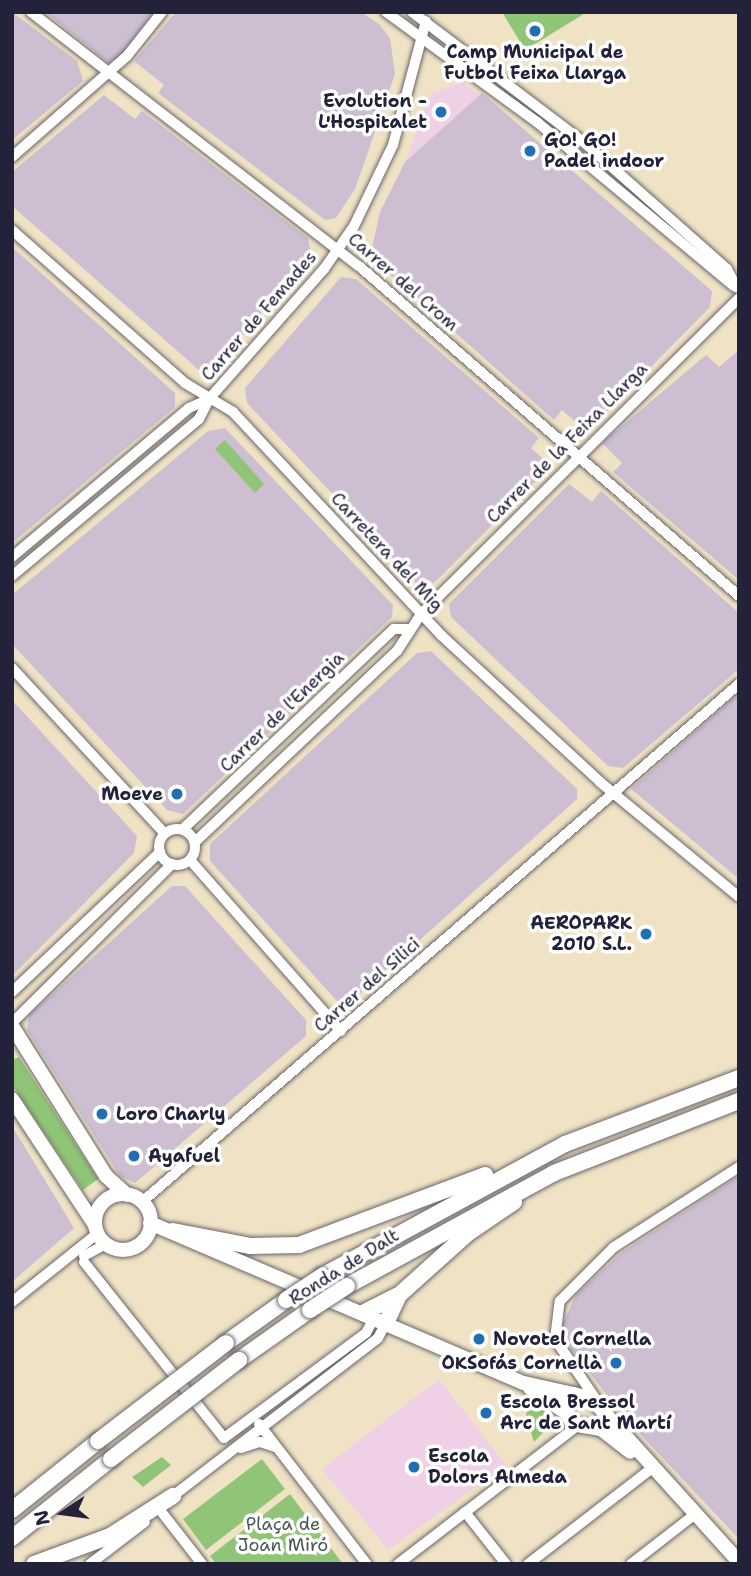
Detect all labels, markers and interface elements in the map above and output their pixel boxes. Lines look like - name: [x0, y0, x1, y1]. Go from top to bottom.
- marker: Camp Municipal de Futbol Feixa Llarga: [527, 23, 543, 39]
- place label: Camp Municipal de Futbol Feixa Llarga: [444, 42, 626, 84]
- place label: Evolution - L'Hospitalet: [318, 91, 427, 134]
- marker: Evolution - L'Hospitalet: [433, 104, 449, 120]
- place label: GO! GO! Padel indoor: [544, 130, 664, 172]
- marker: GO! GO! Padel indoor: [522, 143, 538, 159]
- street label: Carrer del Crom: [343, 228, 463, 336]
- street label: Carrer de Femades: [197, 247, 321, 385]
- street label: Carrer de la Feixa Llarga: [482, 358, 652, 528]
- street label: Carretera del Mig: [326, 488, 448, 616]
- street label: Carrer de l'Energia: [215, 647, 349, 777]
- place label: Moeve: [101, 783, 163, 805]
- marker: Moeve: [169, 786, 185, 802]
- place label: AEROPARK 2010 S.L.: [530, 913, 632, 956]
- marker: AEROPARK 2010 S.L.: [638, 926, 654, 942]
- street label: Carrer del Silici: [310, 933, 424, 1037]
- place label: Loro Charly: [116, 1103, 225, 1125]
- marker: Loro Charly: [94, 1106, 110, 1122]
- place label: Ayafuel: [148, 1145, 220, 1167]
- marker: Ayafuel: [126, 1148, 142, 1164]
- street label: Ronda de Dalt: [285, 1224, 403, 1310]
- place label: Novotel Cornella: [493, 1328, 651, 1350]
- marker: Novotel Cornella: [471, 1331, 487, 1347]
- place label: OKSofás Cornellà: [441, 1352, 602, 1374]
- marker: OKSofás Cornellà: [608, 1355, 624, 1371]
- place label: Escola Bressol Arc de Sant Martí: [500, 1392, 671, 1434]
- marker: Escola Bressol Arc de Sant Martí: [478, 1405, 494, 1421]
- place label: Escola Dolors Almeda: [428, 1446, 567, 1488]
- marker: Escola Dolors Almeda: [406, 1459, 422, 1475]
- north arrow: [28, 1478, 98, 1548]
- text: N: [28, 1508, 56, 1528]
- park label: Plaça de Joan Miró: [238, 1514, 328, 1556]

